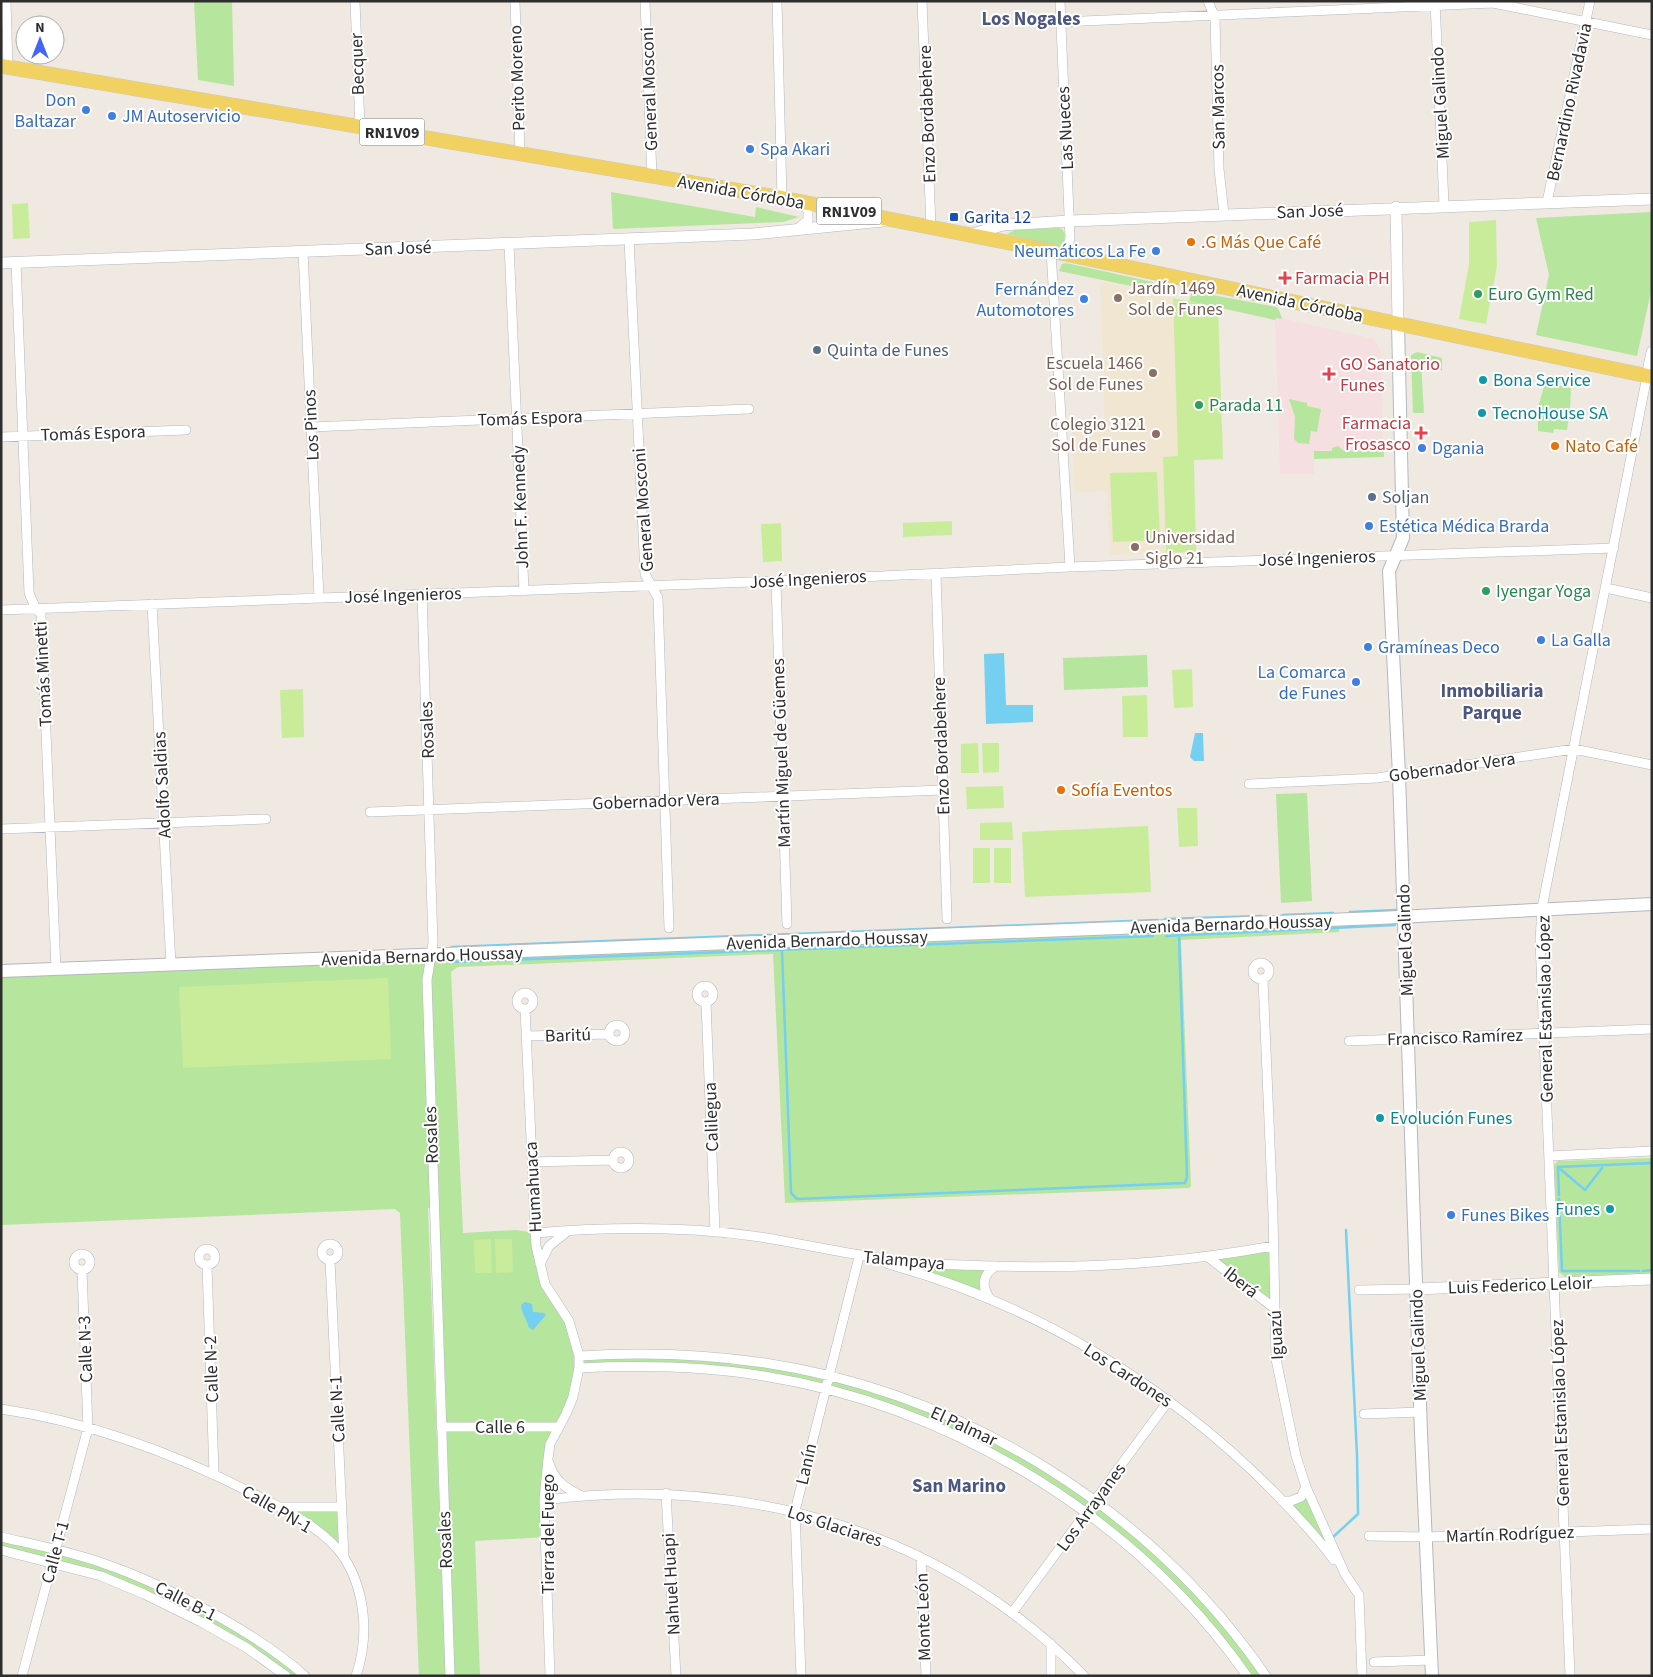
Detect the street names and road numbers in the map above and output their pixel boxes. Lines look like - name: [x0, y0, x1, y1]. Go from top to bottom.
- street label: Bernardino Rivadavia: [1541, 21, 1598, 184]
- street label: Perito Moreno: [503, 25, 532, 131]
- street label: General Mosconi: [635, 27, 664, 151]
- street label: Becquer: [344, 32, 371, 96]
- street label: Enzo Bordabehere: [913, 44, 942, 183]
- street label: Miguel Galindo: [1425, 46, 1456, 160]
- street label: San Marcos: [1205, 64, 1232, 150]
- street label: Las Nueces: [1051, 86, 1080, 170]
- road number: RN1V09: [360, 118, 424, 146]
- street label: Avenida Córdoba: [675, 169, 806, 216]
- road number: RN1V09: [816, 198, 882, 225]
- street label: San José: [1276, 198, 1344, 225]
- street label: San José: [364, 235, 432, 262]
- street label: Avenida Córdoba: [1234, 278, 1365, 329]
- street label: Los Pinos: [297, 389, 326, 461]
- street label: Tomás Espora: [477, 404, 583, 433]
- street label: Tomás Espora: [40, 419, 146, 448]
- street label: John F. Kennedy: [506, 444, 535, 569]
- street label: General Mosconi: [627, 447, 660, 573]
- street label: José Ingenieros: [1258, 544, 1376, 573]
- street label: José Ingenieros: [749, 564, 867, 595]
- street label: José Ingenieros: [344, 581, 462, 610]
- street label: Tomás Minetti: [28, 621, 59, 727]
- street label: Martín Miguel de Güemes: [766, 658, 797, 848]
- street label: Enzo Bordabehere: [927, 676, 956, 815]
- street label: Rosales: [414, 701, 441, 759]
- street label: Adolfo Saldias: [147, 731, 178, 839]
- street label: Gobernador Vera: [1387, 746, 1517, 789]
- street label: Gobernador Vera: [592, 787, 720, 816]
- street label: Miguel Galindo: [1391, 883, 1420, 997]
- street label: Avenida Bernardo Houssay: [1130, 908, 1333, 941]
- street label: General Estanislao López: [1531, 915, 1560, 1103]
- street label: Avenida Bernardo Houssay: [726, 924, 929, 957]
- street label: Avenida Bernardo Houssay: [321, 940, 524, 973]
- street label: Baritú: [544, 1022, 592, 1049]
- street label: Francisco Ramírez: [1387, 1023, 1524, 1052]
- street label: Calilegua: [698, 1082, 725, 1152]
- street label: Rosales: [418, 1106, 445, 1164]
- street label: Humahuaca: [519, 1141, 548, 1233]
- street label: Talampaya: [862, 1244, 946, 1277]
- street label: Iberá: [1218, 1261, 1264, 1304]
- street label: Luis Federico Leloir: [1447, 1270, 1594, 1301]
- street label: Miguel Galindo: [1404, 1288, 1433, 1402]
- street label: Iguazú: [1263, 1309, 1290, 1361]
- street label: Calle N-3: [72, 1315, 99, 1383]
- street label: General Estanislao López: [1545, 1319, 1576, 1507]
- street label: Calle N-2: [198, 1335, 225, 1403]
- street label: Los Cardones: [1079, 1337, 1177, 1413]
- street label: Calle N-1: [323, 1375, 352, 1443]
- street label: El Palmar: [926, 1400, 1002, 1453]
- street label: Calle 6: [475, 1415, 525, 1440]
- street label: Lanín: [790, 1441, 823, 1487]
- street label: Los Arrayanes: [1051, 1458, 1132, 1557]
- street label: Tierra del Fuego: [536, 1474, 561, 1594]
- street label: Calle PN-1: [237, 1479, 317, 1540]
- street label: Los Glaciares: [784, 1499, 886, 1554]
- street label: Rosales: [432, 1511, 459, 1569]
- street label: Calle T-1: [35, 1518, 76, 1586]
- street label: Martín Rodríguez: [1445, 1520, 1575, 1549]
- street label: Nahuel Huapi: [656, 1532, 687, 1636]
- street label: Monte León: [909, 1573, 938, 1661]
- street label: Calle B-1: [151, 1575, 221, 1628]

